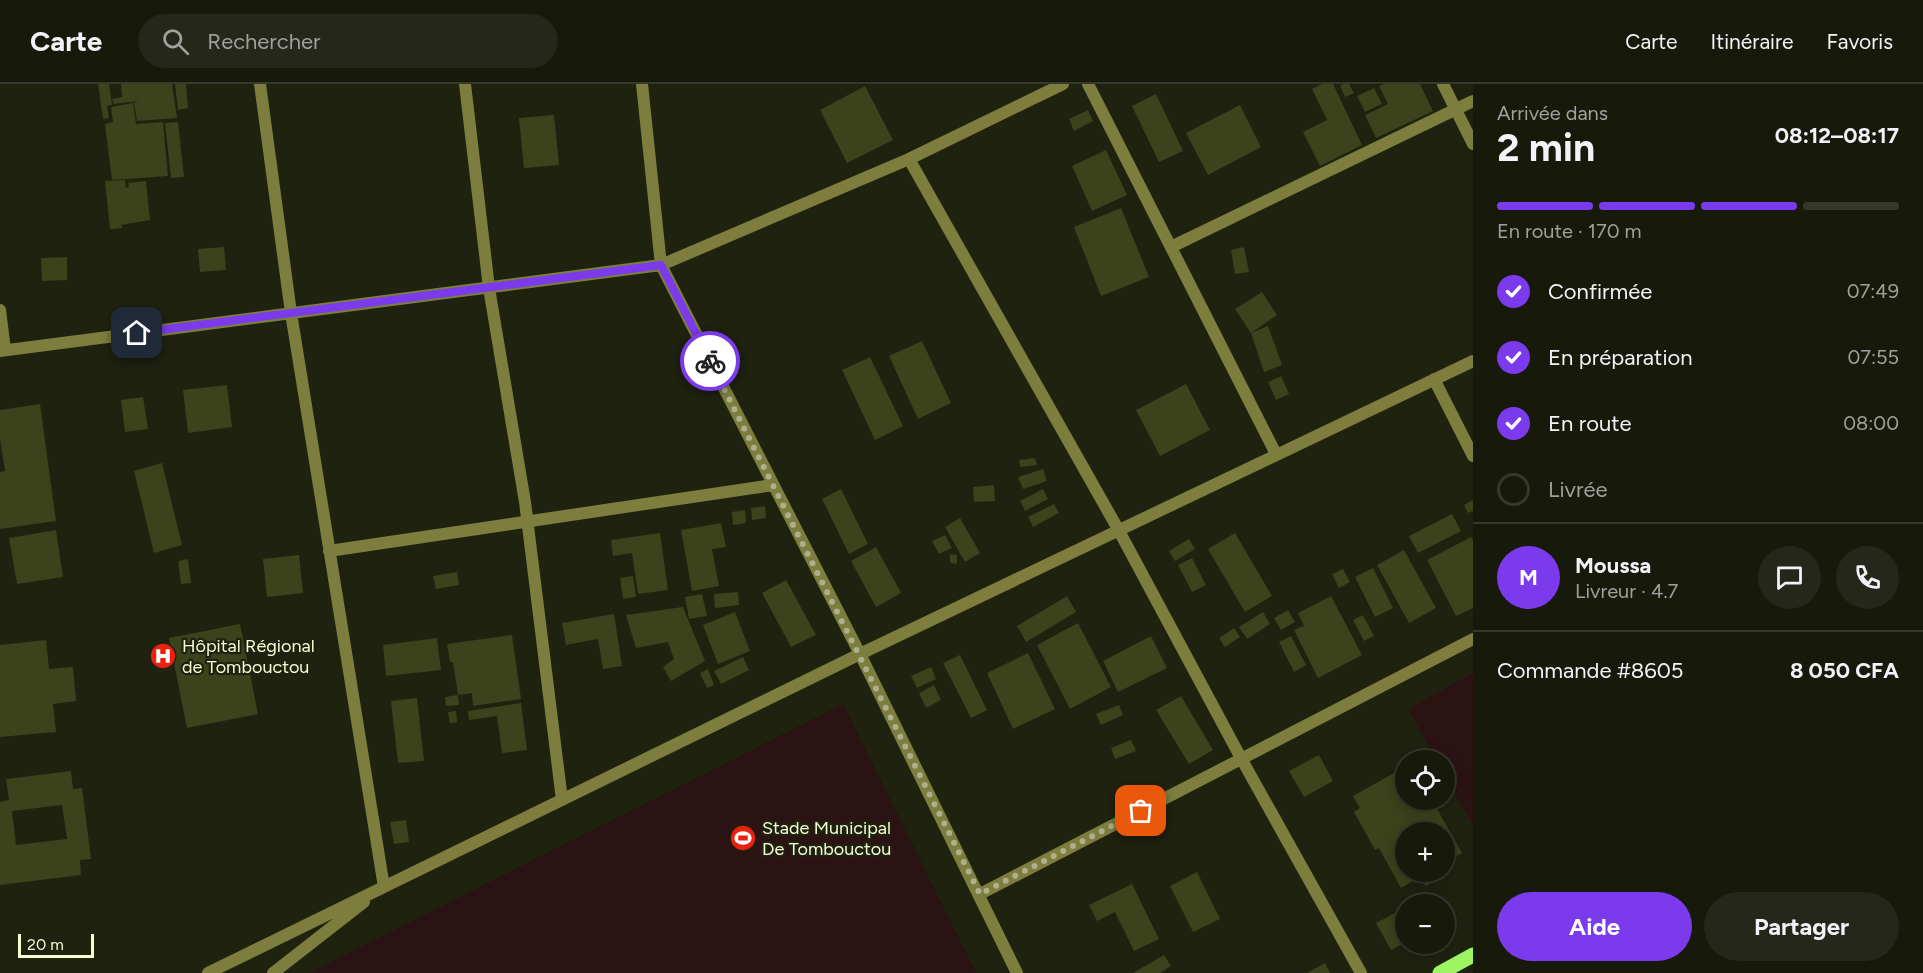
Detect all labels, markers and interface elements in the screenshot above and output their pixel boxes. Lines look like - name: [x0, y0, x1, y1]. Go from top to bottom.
- search box: [138, 14, 558, 68]
- text: Carte: [30, 24, 102, 58]
- icon: search: [159, 25, 192, 58]
- text: Rechercher: [207, 28, 320, 55]
- text: Carte: [1625, 29, 1678, 54]
- text: Itinéraire: [1711, 29, 1794, 54]
- text: Favoris: [1827, 29, 1893, 54]
- text: Arrivée dans: [1497, 101, 1608, 125]
- text: 08:12–08:17: [1775, 122, 1899, 149]
- text: 2 min: [1497, 124, 1595, 171]
- text: En route · 170 m: [1497, 219, 1642, 243]
- icon: check: [1497, 275, 1530, 308]
- text: Confirmée: [1548, 278, 1652, 305]
- text: 07:49: [1847, 279, 1899, 303]
- pin: [111, 307, 162, 358]
- icon: home: [120, 316, 153, 349]
- courier: [680, 331, 740, 391]
- icon: check: [1497, 341, 1530, 374]
- text: En préparation: [1548, 344, 1693, 371]
- icon: bike: [694, 345, 727, 378]
- text: 07:55: [1847, 345, 1899, 369]
- icon: check: [1497, 407, 1530, 440]
- text: En route: [1548, 410, 1631, 437]
- text: 08:00: [1843, 411, 1899, 435]
- text: Livrée: [1548, 476, 1607, 503]
- button: chat: [1758, 546, 1821, 609]
- button: phone: [1836, 546, 1899, 609]
- text: Moussa: [1575, 552, 1651, 579]
- text: M: [1519, 564, 1538, 591]
- text: Livreur · 4.7: [1575, 579, 1678, 603]
- place label: Hôpital Régional de Tombouctou: [182, 635, 315, 678]
- hospital icon: Hôpital Régional de Tombouctou: [148, 641, 178, 671]
- text: Commande #8605: [1497, 657, 1683, 684]
- text: 8 050 CFA: [1790, 657, 1899, 684]
- map controls: [1395, 750, 1455, 954]
- button: locate: [1395, 750, 1455, 810]
- pin: [1115, 785, 1166, 836]
- icon: bag: [1124, 794, 1157, 827]
- place label: Stade Municipal De Tombouctou: [762, 817, 891, 860]
- button: +: [1395, 822, 1455, 882]
- sports icon: Stade Municipal De Tombouctou: [728, 823, 758, 853]
- button: Aide: [1497, 892, 1692, 961]
- button: Partager: [1704, 892, 1899, 961]
- button: −: [1395, 894, 1455, 954]
- scale bar: [18, 931, 94, 958]
- text: 20 m: [27, 935, 64, 954]

